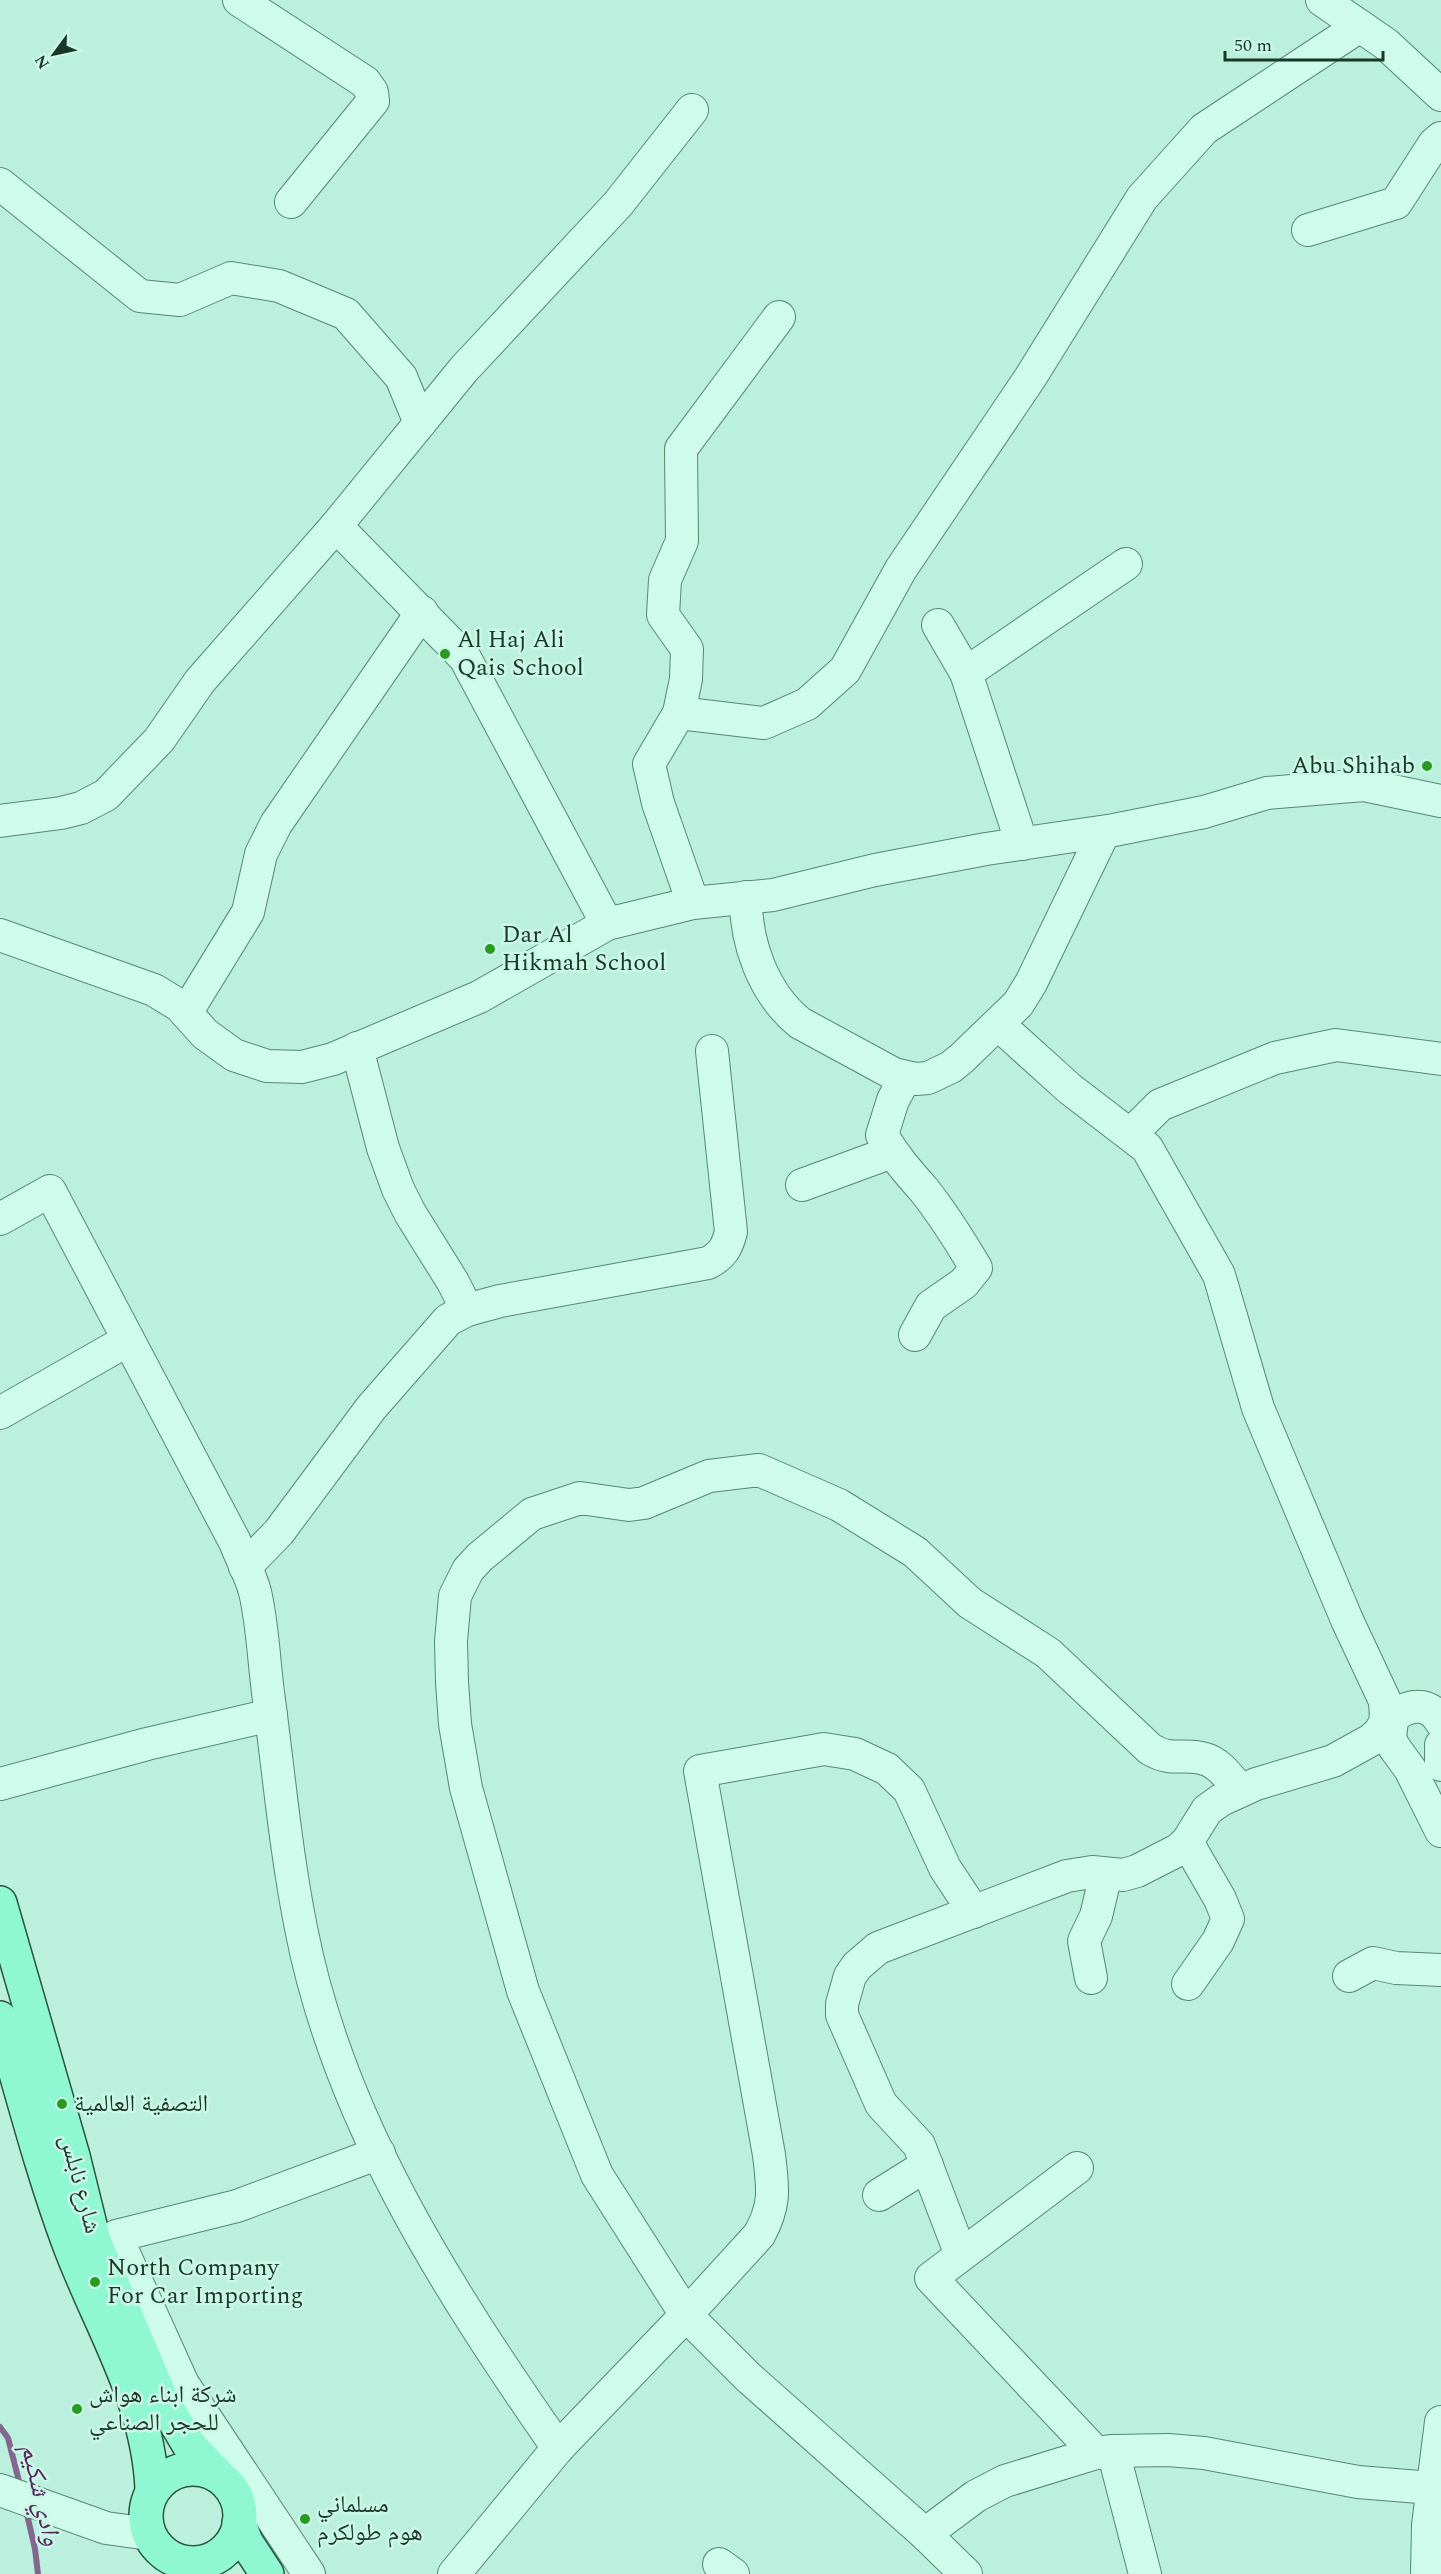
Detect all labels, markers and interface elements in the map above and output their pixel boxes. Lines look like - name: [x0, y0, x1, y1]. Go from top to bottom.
- north arrow: [24, 24, 84, 84]
- scale bar: [1225, 24, 1382, 62]
- text: 50 m: [1234, 32, 1272, 59]
- text: N: [29, 50, 56, 74]
- place label: Al Haj Ali Qais School: [457, 622, 584, 686]
- marker: Al Haj Ali Qais School: [438, 647, 452, 661]
- place label: Abu Shihab: [1292, 748, 1415, 784]
- marker: Abu Shihab: [1420, 759, 1434, 773]
- place label: Dar Al Hikmah School: [502, 917, 666, 981]
- marker: Dar Al Hikmah School: [483, 942, 497, 956]
- place label: التصفية العالمية: [74, 2086, 208, 2122]
- marker: التصفية العالمية: [55, 2097, 69, 2111]
- street label: شارع نابلس: [50, 2130, 110, 2238]
- place label: North Company For Car Importing: [107, 2250, 303, 2314]
- marker: North Company For Car Importing: [88, 2275, 102, 2289]
- place label: شركة ابناء هواش للحجر الصناعي: [89, 2377, 237, 2441]
- marker: شركة ابناء هواش للحجر الصناعي: [70, 2402, 84, 2416]
- water label: وادي شكيم: [10, 2440, 72, 2550]
- place label: مسلماني هوم طولكرم: [317, 2487, 423, 2551]
- marker: مسلماني هوم طولكرم: [298, 2512, 312, 2526]

